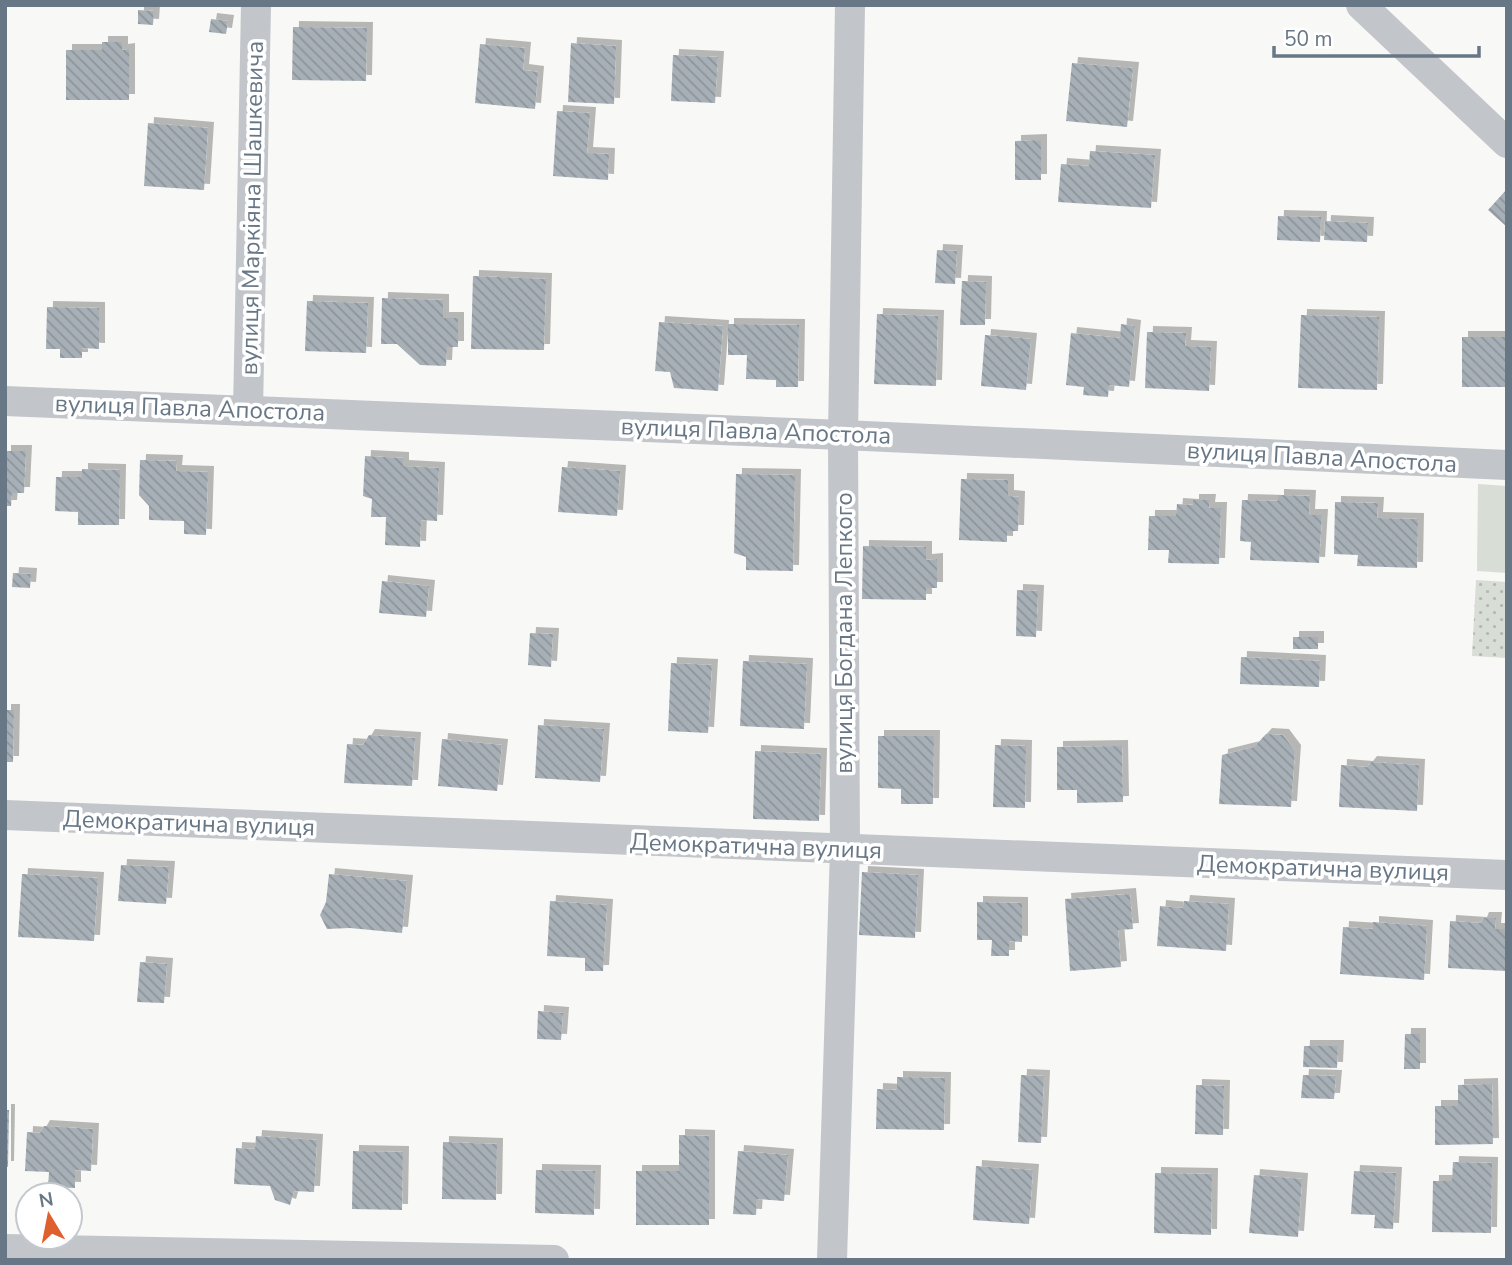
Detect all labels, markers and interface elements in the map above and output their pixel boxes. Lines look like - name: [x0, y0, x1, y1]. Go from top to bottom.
- scale bar: [1274, 14, 1479, 58]
- text: 50 m: [1284, 25, 1333, 53]
- street label: вулиця Маркіяна Шашкевича: [233, 40, 271, 376]
- street label: вулиця Павла Апостола: [54, 387, 326, 429]
- street label: вулиця Павла Апостола: [620, 410, 892, 452]
- street label: вулиця Павла Апостола: [1186, 434, 1458, 480]
- street label: вулиця Богдана Лепкого: [828, 492, 860, 774]
- street label: Демократична вулиця: [62, 803, 316, 843]
- street label: Демократична вулиця: [629, 826, 883, 866]
- street label: Демократична вулиця: [1196, 848, 1450, 888]
- north arrow: [14, 1181, 84, 1251]
- text: N: [37, 1186, 55, 1214]

